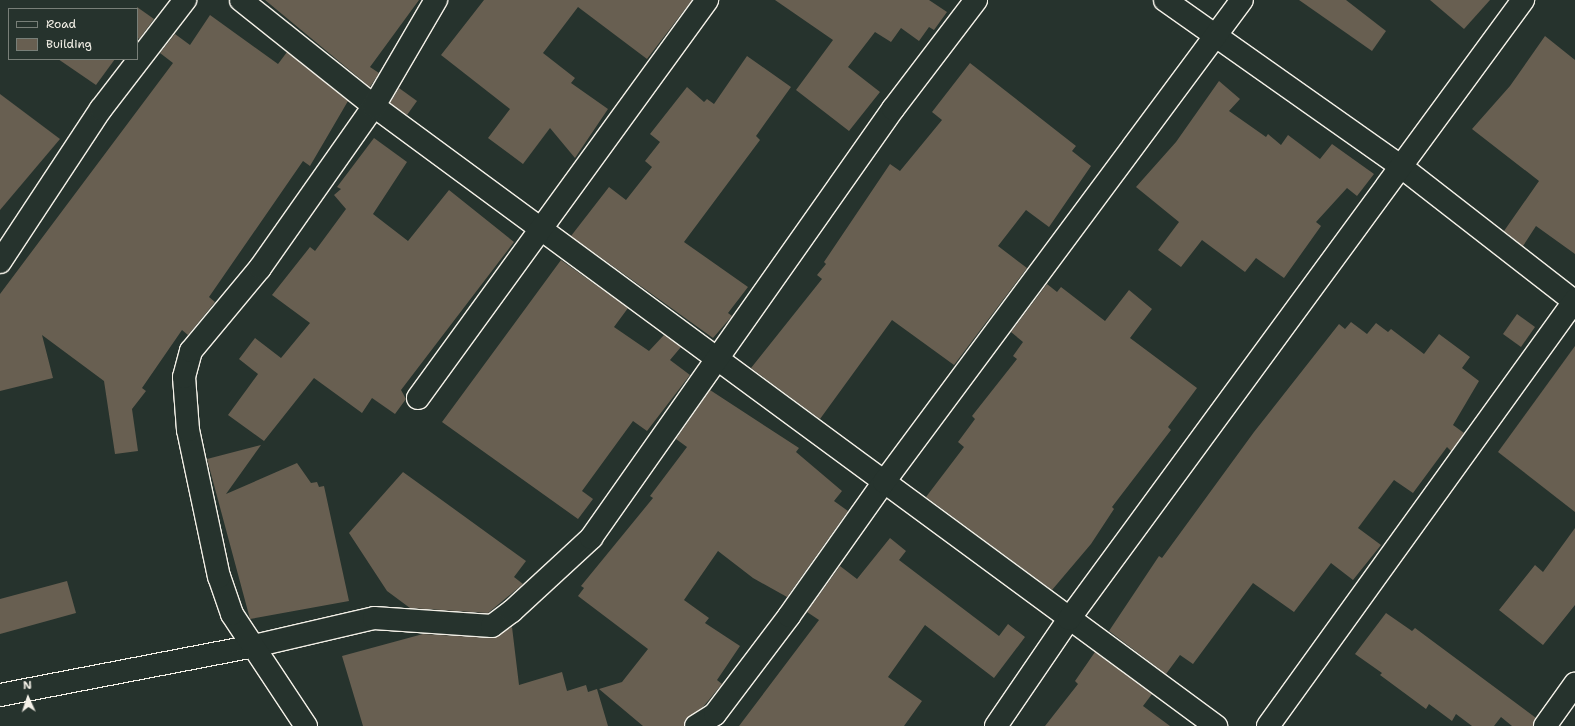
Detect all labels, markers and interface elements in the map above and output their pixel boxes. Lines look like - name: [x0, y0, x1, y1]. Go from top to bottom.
- legend: [8, 8, 138, 60]
- text: Road: [46, 16, 76, 32]
- text: Building: [46, 36, 92, 52]
- north arrow: [8, 678, 48, 718]
- text: N: [23, 678, 32, 693]

